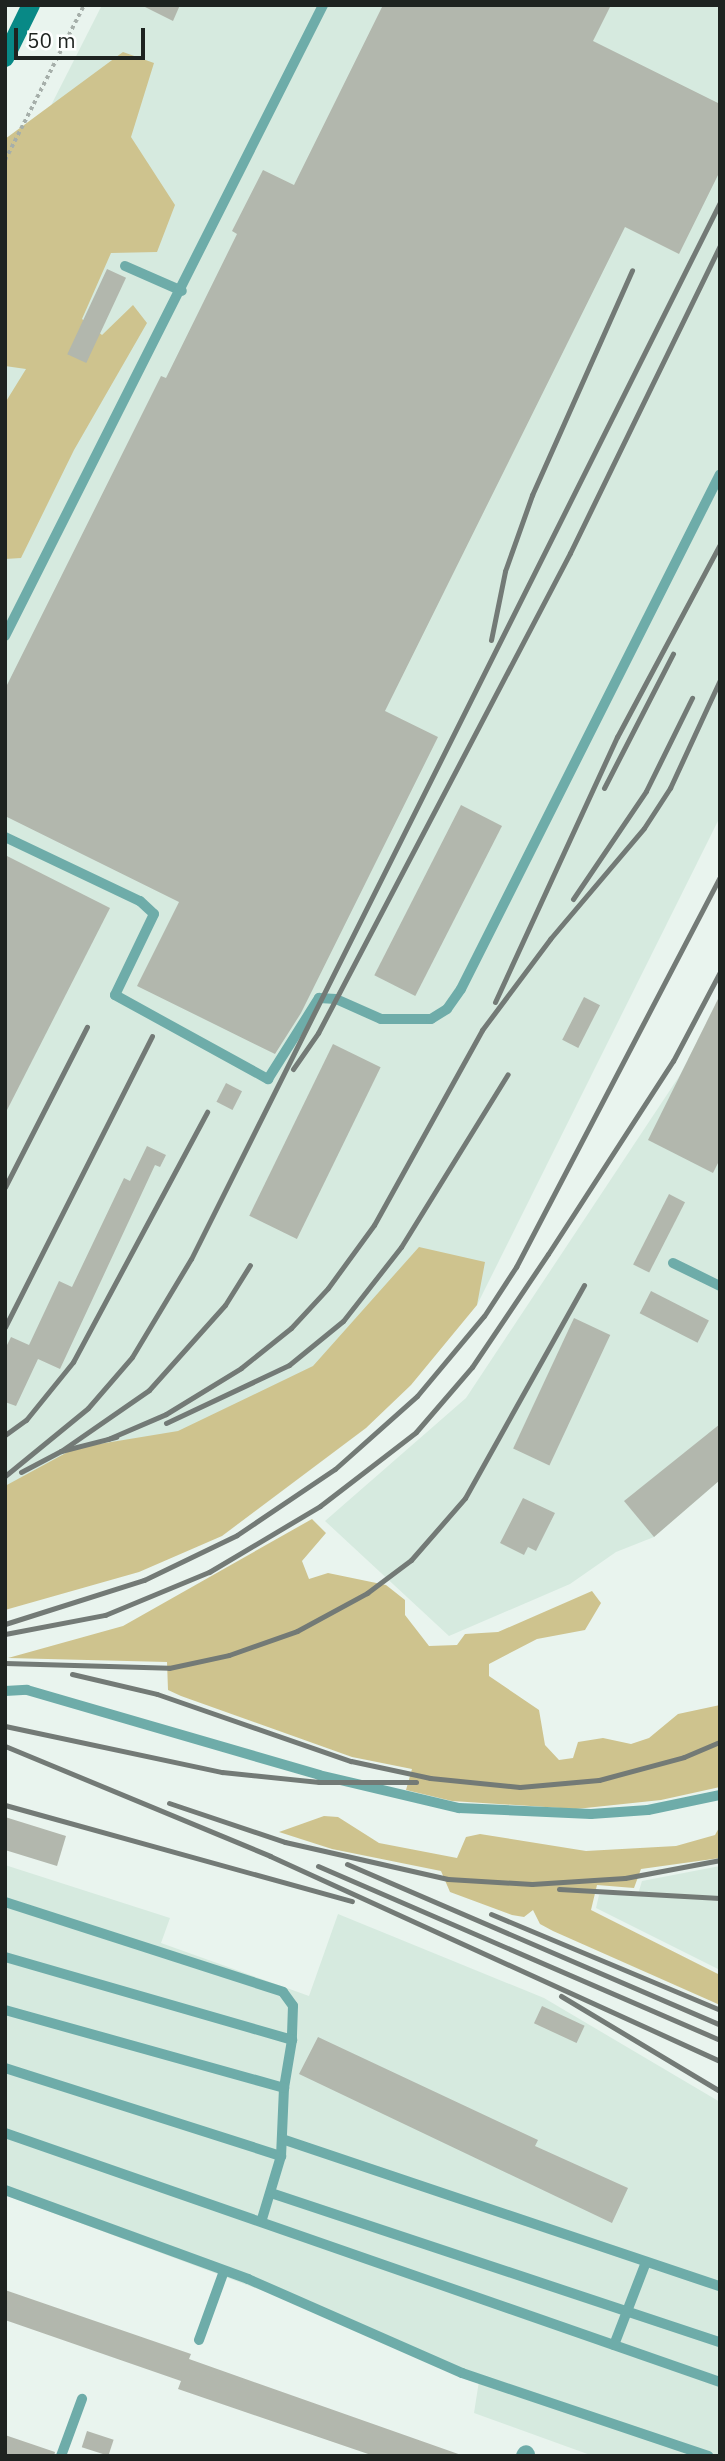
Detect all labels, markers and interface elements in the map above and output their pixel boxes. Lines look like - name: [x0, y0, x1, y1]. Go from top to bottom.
- scale bar: [18, 14, 149, 58]
- text: 50 m: [27, 26, 76, 54]

